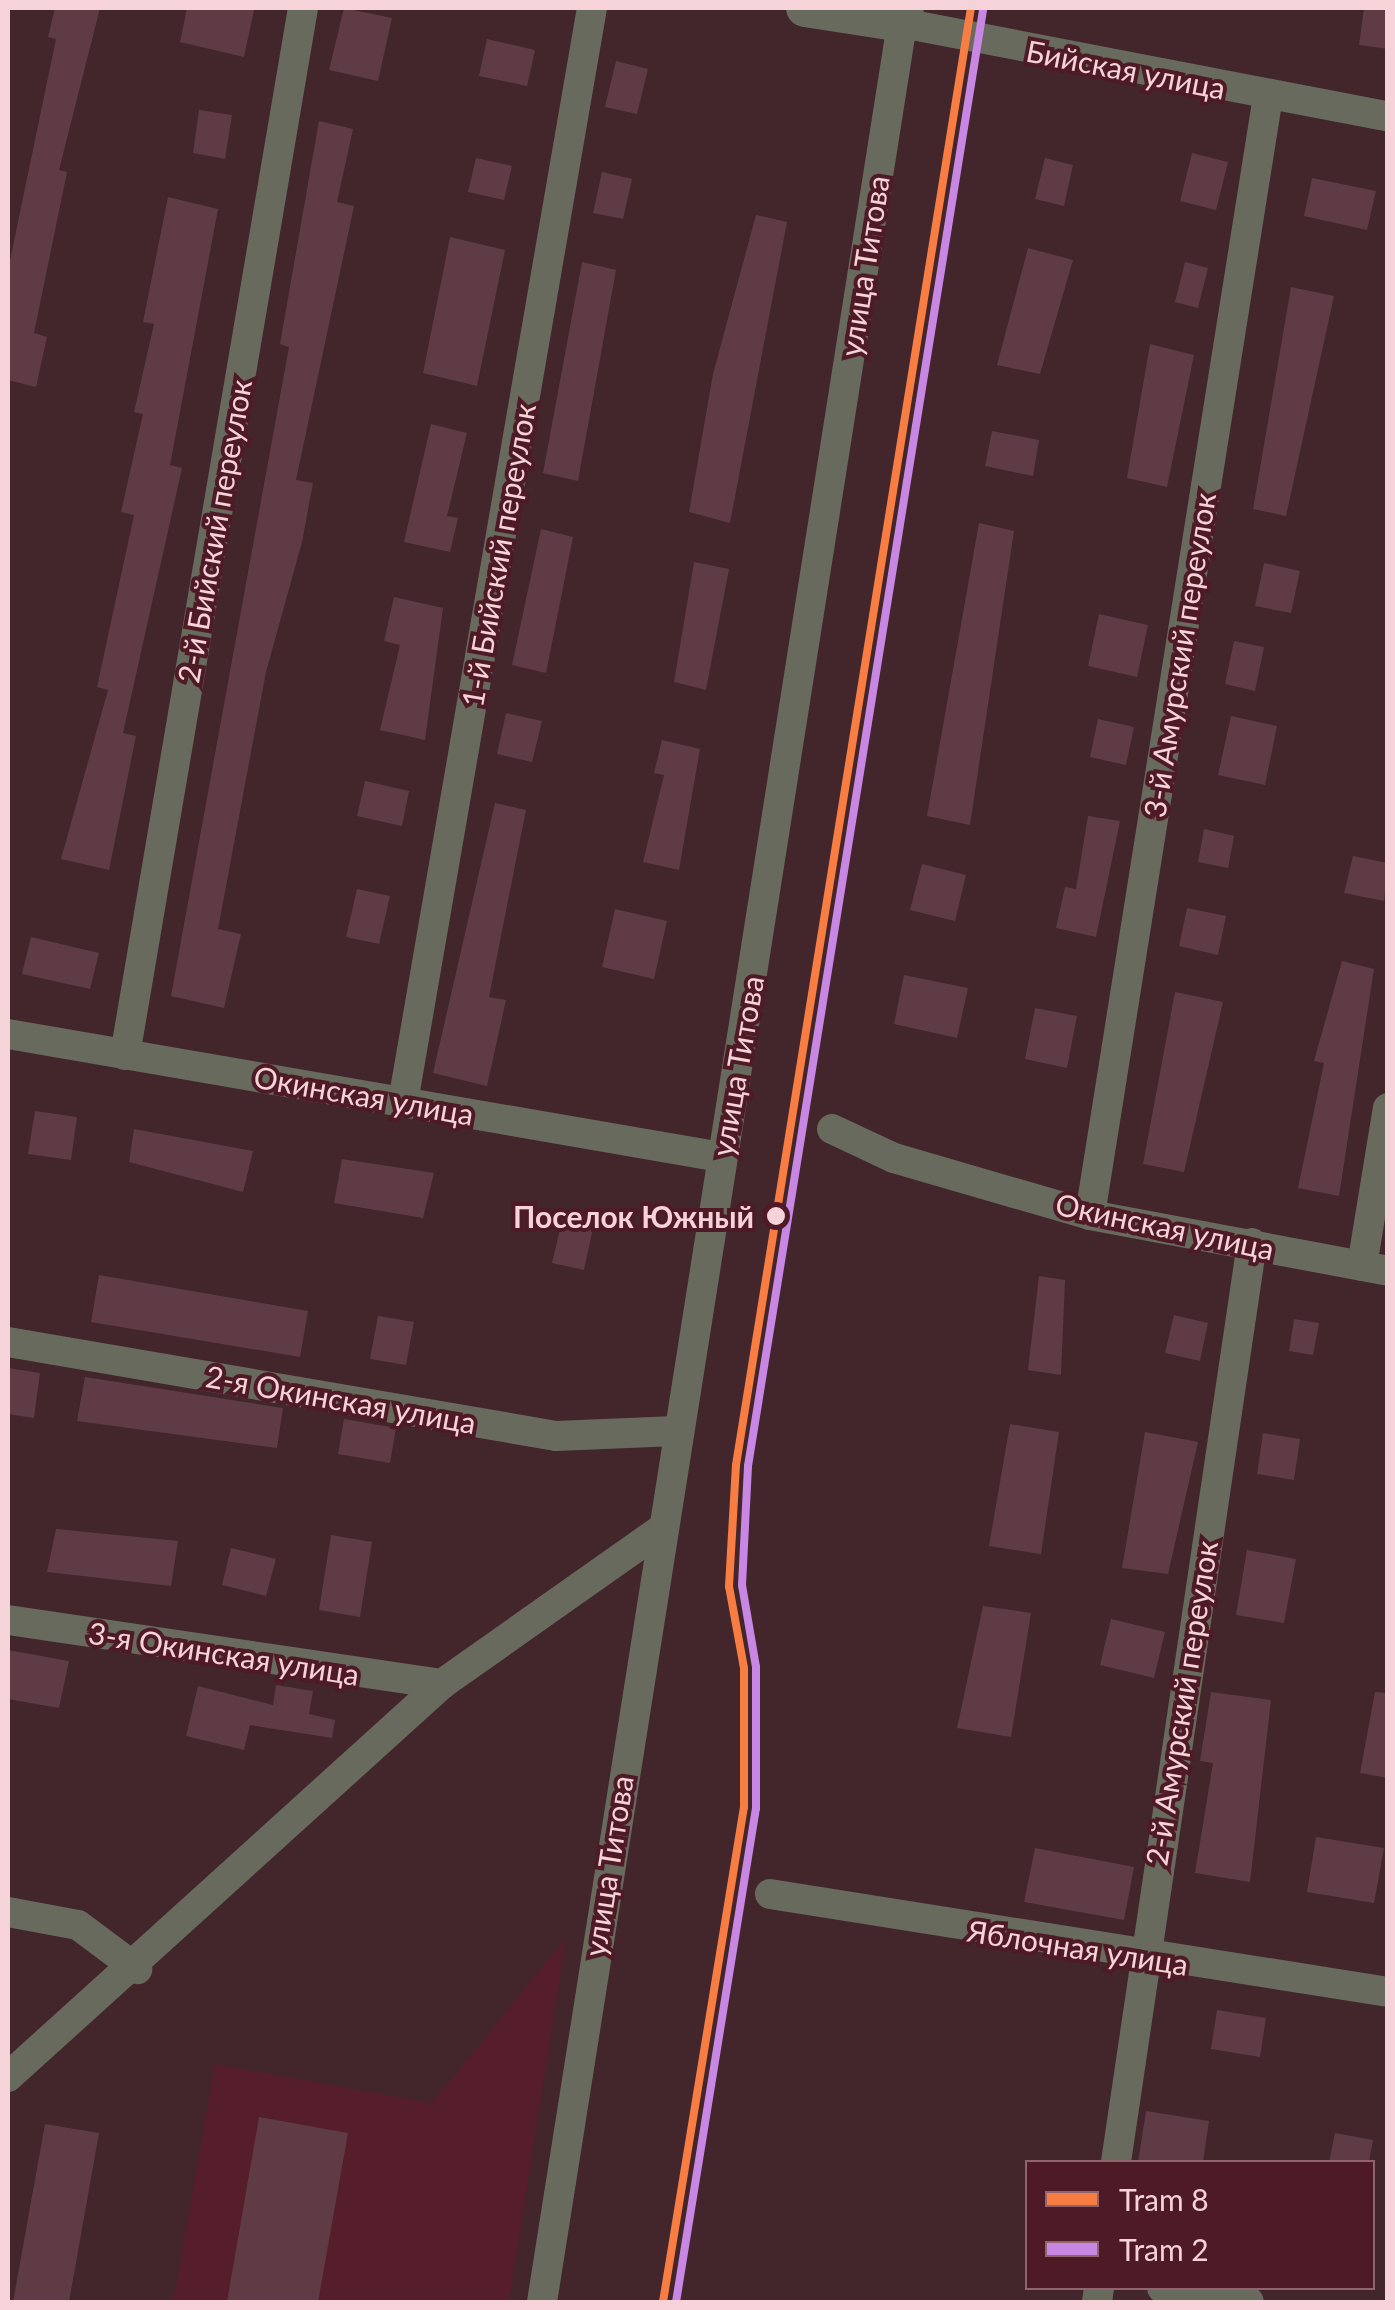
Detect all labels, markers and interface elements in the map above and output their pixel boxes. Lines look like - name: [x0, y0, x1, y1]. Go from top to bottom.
- street label: Бийская улица: [1023, 32, 1229, 106]
- street label: улица Титова: [832, 173, 896, 359]
- street label: 2-й Бийский переулок: [170, 376, 258, 686]
- street label: 1-й Бийский переулок: [454, 400, 542, 710]
- street label: 3-й Амурский переулок: [1136, 490, 1222, 820]
- street label: улица Титова: [703, 973, 771, 1159]
- street label: Окинская улица: [251, 1058, 477, 1132]
- street label: Окинская улица: [1052, 1185, 1278, 1267]
- place label: Поселок Южный: [513, 1198, 754, 1234]
- marker: Поселок Южный: [763, 1203, 789, 1229]
- street label: 2-я Окинская улица: [203, 1358, 479, 1440]
- street label: 2-й Амурский переулок: [1138, 1538, 1224, 1868]
- street label: 3-я Окинская улица: [86, 1614, 362, 1692]
- street label: улица Титова: [576, 1773, 640, 1959]
- street label: Яблочная улица: [965, 1912, 1191, 1982]
- legend: [1025, 2160, 1375, 2290]
- text: Tram 8: [1119, 2181, 1209, 2217]
- text: Tram 2: [1119, 2231, 1209, 2267]

